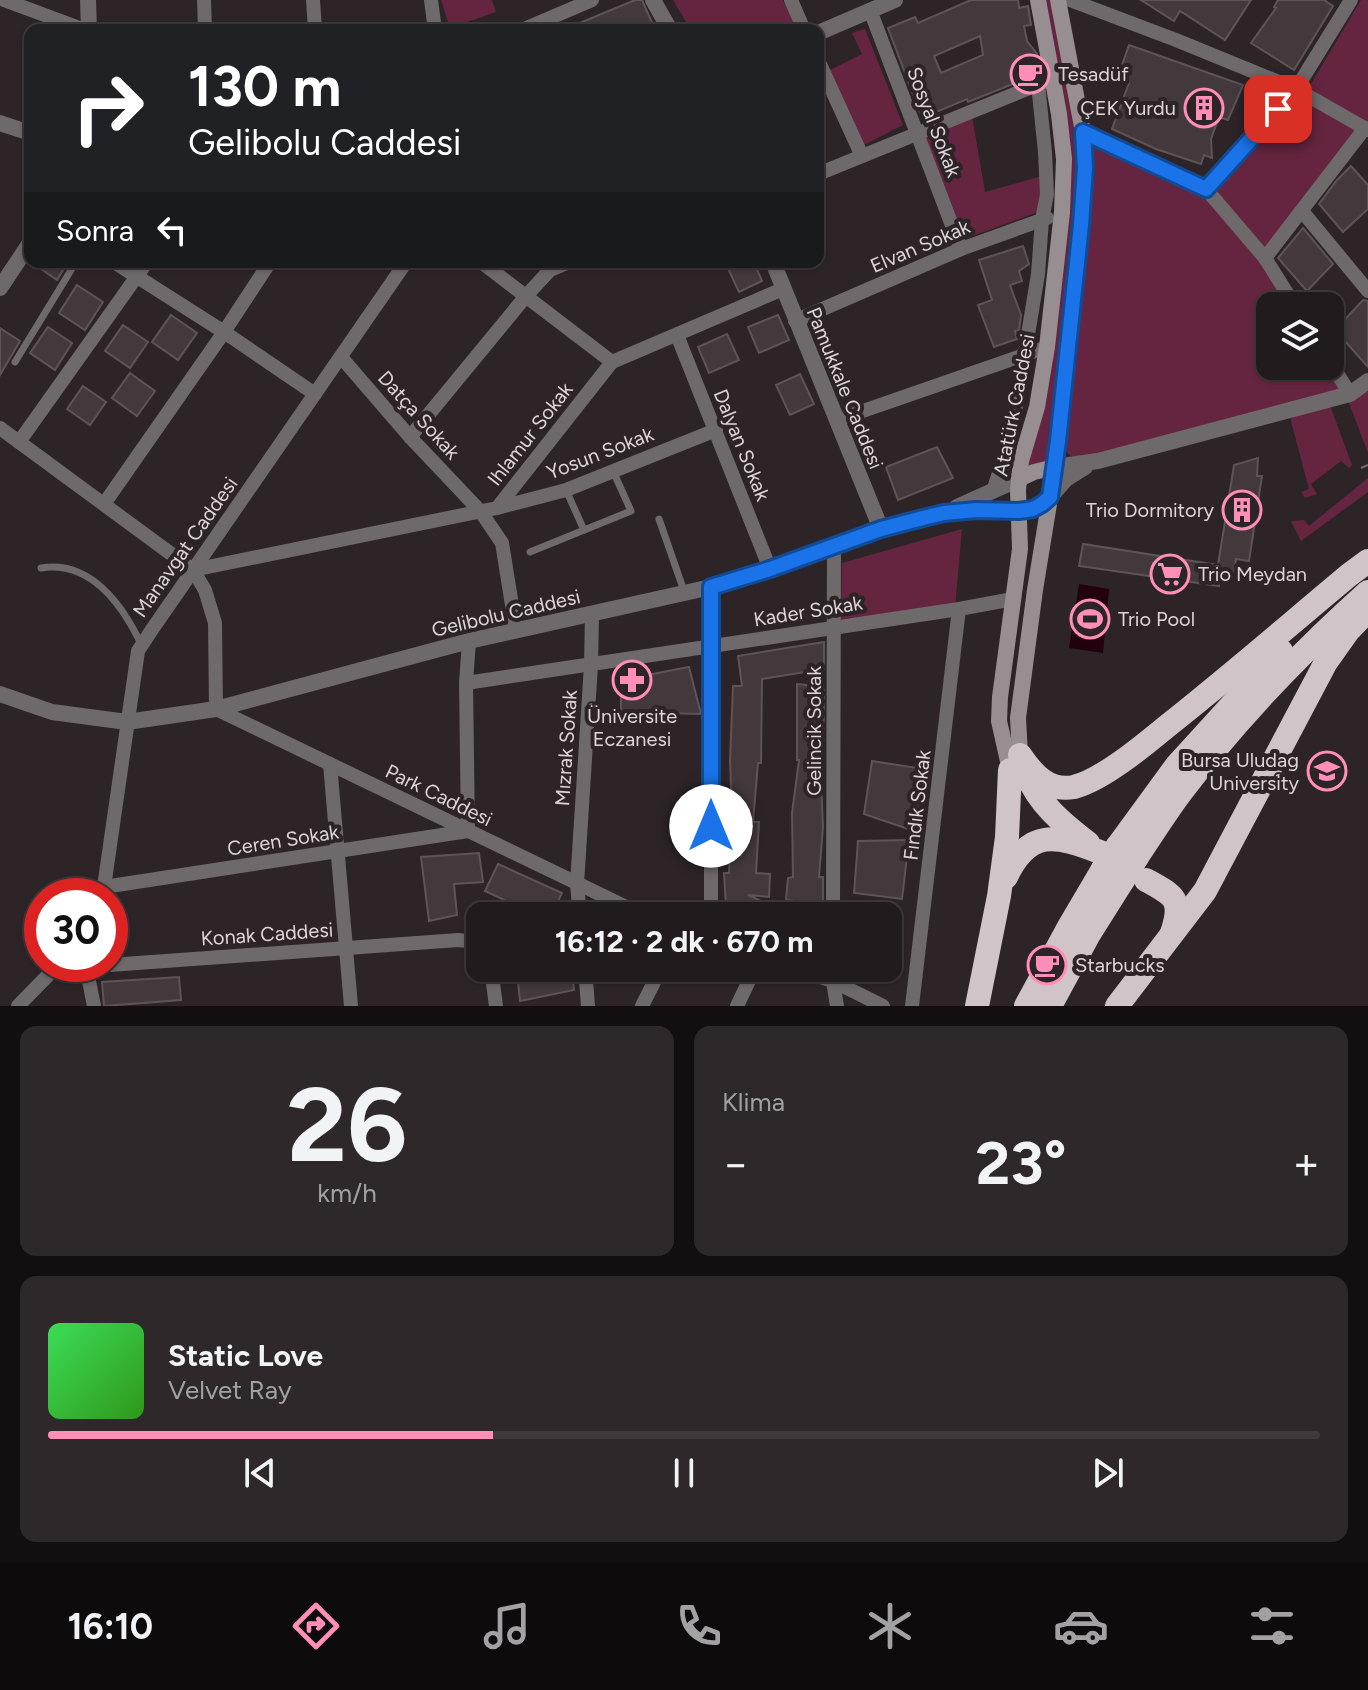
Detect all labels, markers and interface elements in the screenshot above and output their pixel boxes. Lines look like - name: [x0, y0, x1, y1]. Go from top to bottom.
- text: 130 m: [188, 53, 341, 120]
- cafe icon: Tesadüf: [1009, 53, 1051, 95]
- icon: right: [56, 56, 160, 160]
- place label: Tesadüf: [1058, 62, 1129, 86]
- street label: Sosyal Sokak: [902, 63, 966, 181]
- pin: [1244, 75, 1312, 143]
- building icon: ÇEK Yurdu: [1183, 87, 1225, 129]
- icon: arrive: [1256, 87, 1300, 131]
- place label: ÇEK Yurdu: [1080, 96, 1176, 120]
- text: Gelibolu Caddesi: [188, 121, 461, 164]
- icon: left: [150, 208, 194, 252]
- text: Sonra: [56, 212, 134, 249]
- street label: Elvan Sokak: [867, 214, 974, 278]
- map controls: [1256, 292, 1344, 380]
- button: layers: [1256, 292, 1344, 380]
- street label: Pamukkale Caddesi: [802, 304, 888, 472]
- street label: Atatürk Caddesi: [988, 332, 1040, 478]
- street label: Datça Sokak: [373, 366, 465, 464]
- street label: Ihlamur Sokak: [482, 377, 578, 490]
- street label: Dalyan Sokak: [709, 386, 775, 505]
- street label: Yosun Sokak: [543, 422, 657, 484]
- street label: Manavgat Caddesi: [128, 472, 242, 622]
- building icon: Trio Dormitory: [1221, 489, 1263, 531]
- place label: Trio Dormitory: [1086, 498, 1214, 522]
- supermarket icon: Trio Meydan: [1149, 553, 1191, 595]
- place label: Trio Meydan: [1198, 562, 1307, 586]
- street label: Gelibolu Caddesi: [429, 584, 583, 642]
- street label: Kader Sokak: [752, 591, 864, 631]
- sports icon: Trio Pool: [1069, 598, 1111, 640]
- place label: Trio Pool: [1118, 607, 1195, 631]
- pharmacy icon: Üniversite Eczanesi: [611, 659, 653, 701]
- street label: Gelincik Sokak: [802, 666, 826, 796]
- street label: Mızrak Sokak: [550, 689, 582, 807]
- place label: Üniversite Eczanesi: [587, 704, 677, 751]
- street label: Fındık Sokak: [898, 748, 936, 862]
- place label: Bursa Uludag University: [1181, 748, 1299, 795]
- school or university icon: Bursa Uludag University: [1306, 750, 1348, 792]
- street label: Park Caddesi: [382, 759, 496, 831]
- position arrow: [669, 784, 753, 868]
- street label: Ceren Sokak: [226, 819, 341, 861]
- speed limit sign: 30: [24, 878, 128, 982]
- street label: Konak Caddesi: [200, 917, 334, 951]
- text: 16:12 · 2 dk · 670 m: [555, 923, 813, 960]
- cafe icon: Starbucks: [1026, 944, 1068, 986]
- place label: Starbucks: [1075, 953, 1164, 977]
- text: 26: [287, 1062, 407, 1187]
- text: Klima: [722, 1086, 785, 1118]
- text: 23°: [976, 1127, 1066, 1199]
- text: −: [722, 1137, 749, 1190]
- text: +: [1293, 1137, 1320, 1190]
- text: km/h: [317, 1177, 377, 1209]
- text: Static Love: [168, 1337, 323, 1374]
- text: Velvet Ray: [168, 1374, 292, 1406]
- icon: previous: [238, 1451, 282, 1495]
- icon: pause: [662, 1451, 706, 1495]
- icon: next: [1086, 1451, 1130, 1495]
- icon: directions: [288, 1598, 344, 1654]
- icon: music: [479, 1598, 535, 1654]
- icon: phone: [671, 1598, 727, 1654]
- icon: climate: [862, 1598, 918, 1654]
- icon: car: [1053, 1598, 1109, 1654]
- icon: filters: [1244, 1598, 1300, 1654]
- text: 16:10: [68, 1605, 153, 1648]

